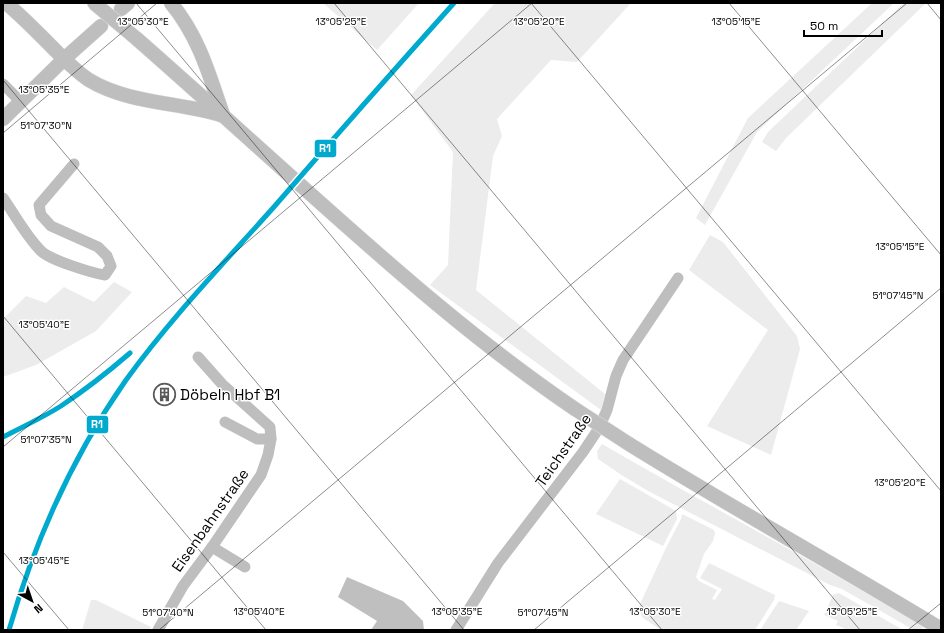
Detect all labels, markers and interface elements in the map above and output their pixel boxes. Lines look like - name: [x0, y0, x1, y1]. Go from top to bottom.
- scale bar: [804, 12, 882, 38]
- text: 13°05'30"E: [117, 15, 169, 28]
- text: 13°05'25"E: [316, 15, 367, 28]
- text: 13°05'20"E: [513, 15, 565, 28]
- text: 13°05'15"E: [712, 15, 761, 28]
- text: 50 m: [810, 18, 838, 34]
- text: 13°05'35"E: [19, 83, 70, 96]
- text: 51°07'30"N: [20, 119, 72, 132]
- line badge: R1: [314, 139, 337, 158]
- text: R1: [319, 141, 331, 155]
- text: 13°05'15"E: [876, 240, 925, 253]
- text: 51°07'45"N: [873, 289, 923, 302]
- text: 13°05'40"E: [18, 318, 70, 331]
- building icon: Döbeln Hbf B1: [152, 381, 178, 407]
- place label: Döbeln Hbf B1: [180, 385, 280, 404]
- street label: Teichstraße: [531, 410, 595, 490]
- line badge: R1: [86, 415, 109, 434]
- text: R1: [91, 417, 103, 431]
- text: 51°07'35"N: [20, 433, 72, 446]
- street label: Eisenbahnstraße: [167, 465, 253, 575]
- text: 13°05'20"E: [874, 476, 926, 489]
- text: 13°05'45"E: [19, 554, 70, 567]
- north arrow: [12, 581, 52, 621]
- text: N: [31, 601, 46, 616]
- text: 13°05'40"E: [233, 605, 285, 618]
- text: 13°05'35"E: [432, 605, 483, 618]
- text: 13°05'30"E: [629, 605, 681, 618]
- text: 13°05'25"E: [827, 605, 878, 618]
- text: 51°07'40"N: [142, 606, 194, 619]
- text: 51°07'45"N: [518, 606, 568, 619]

